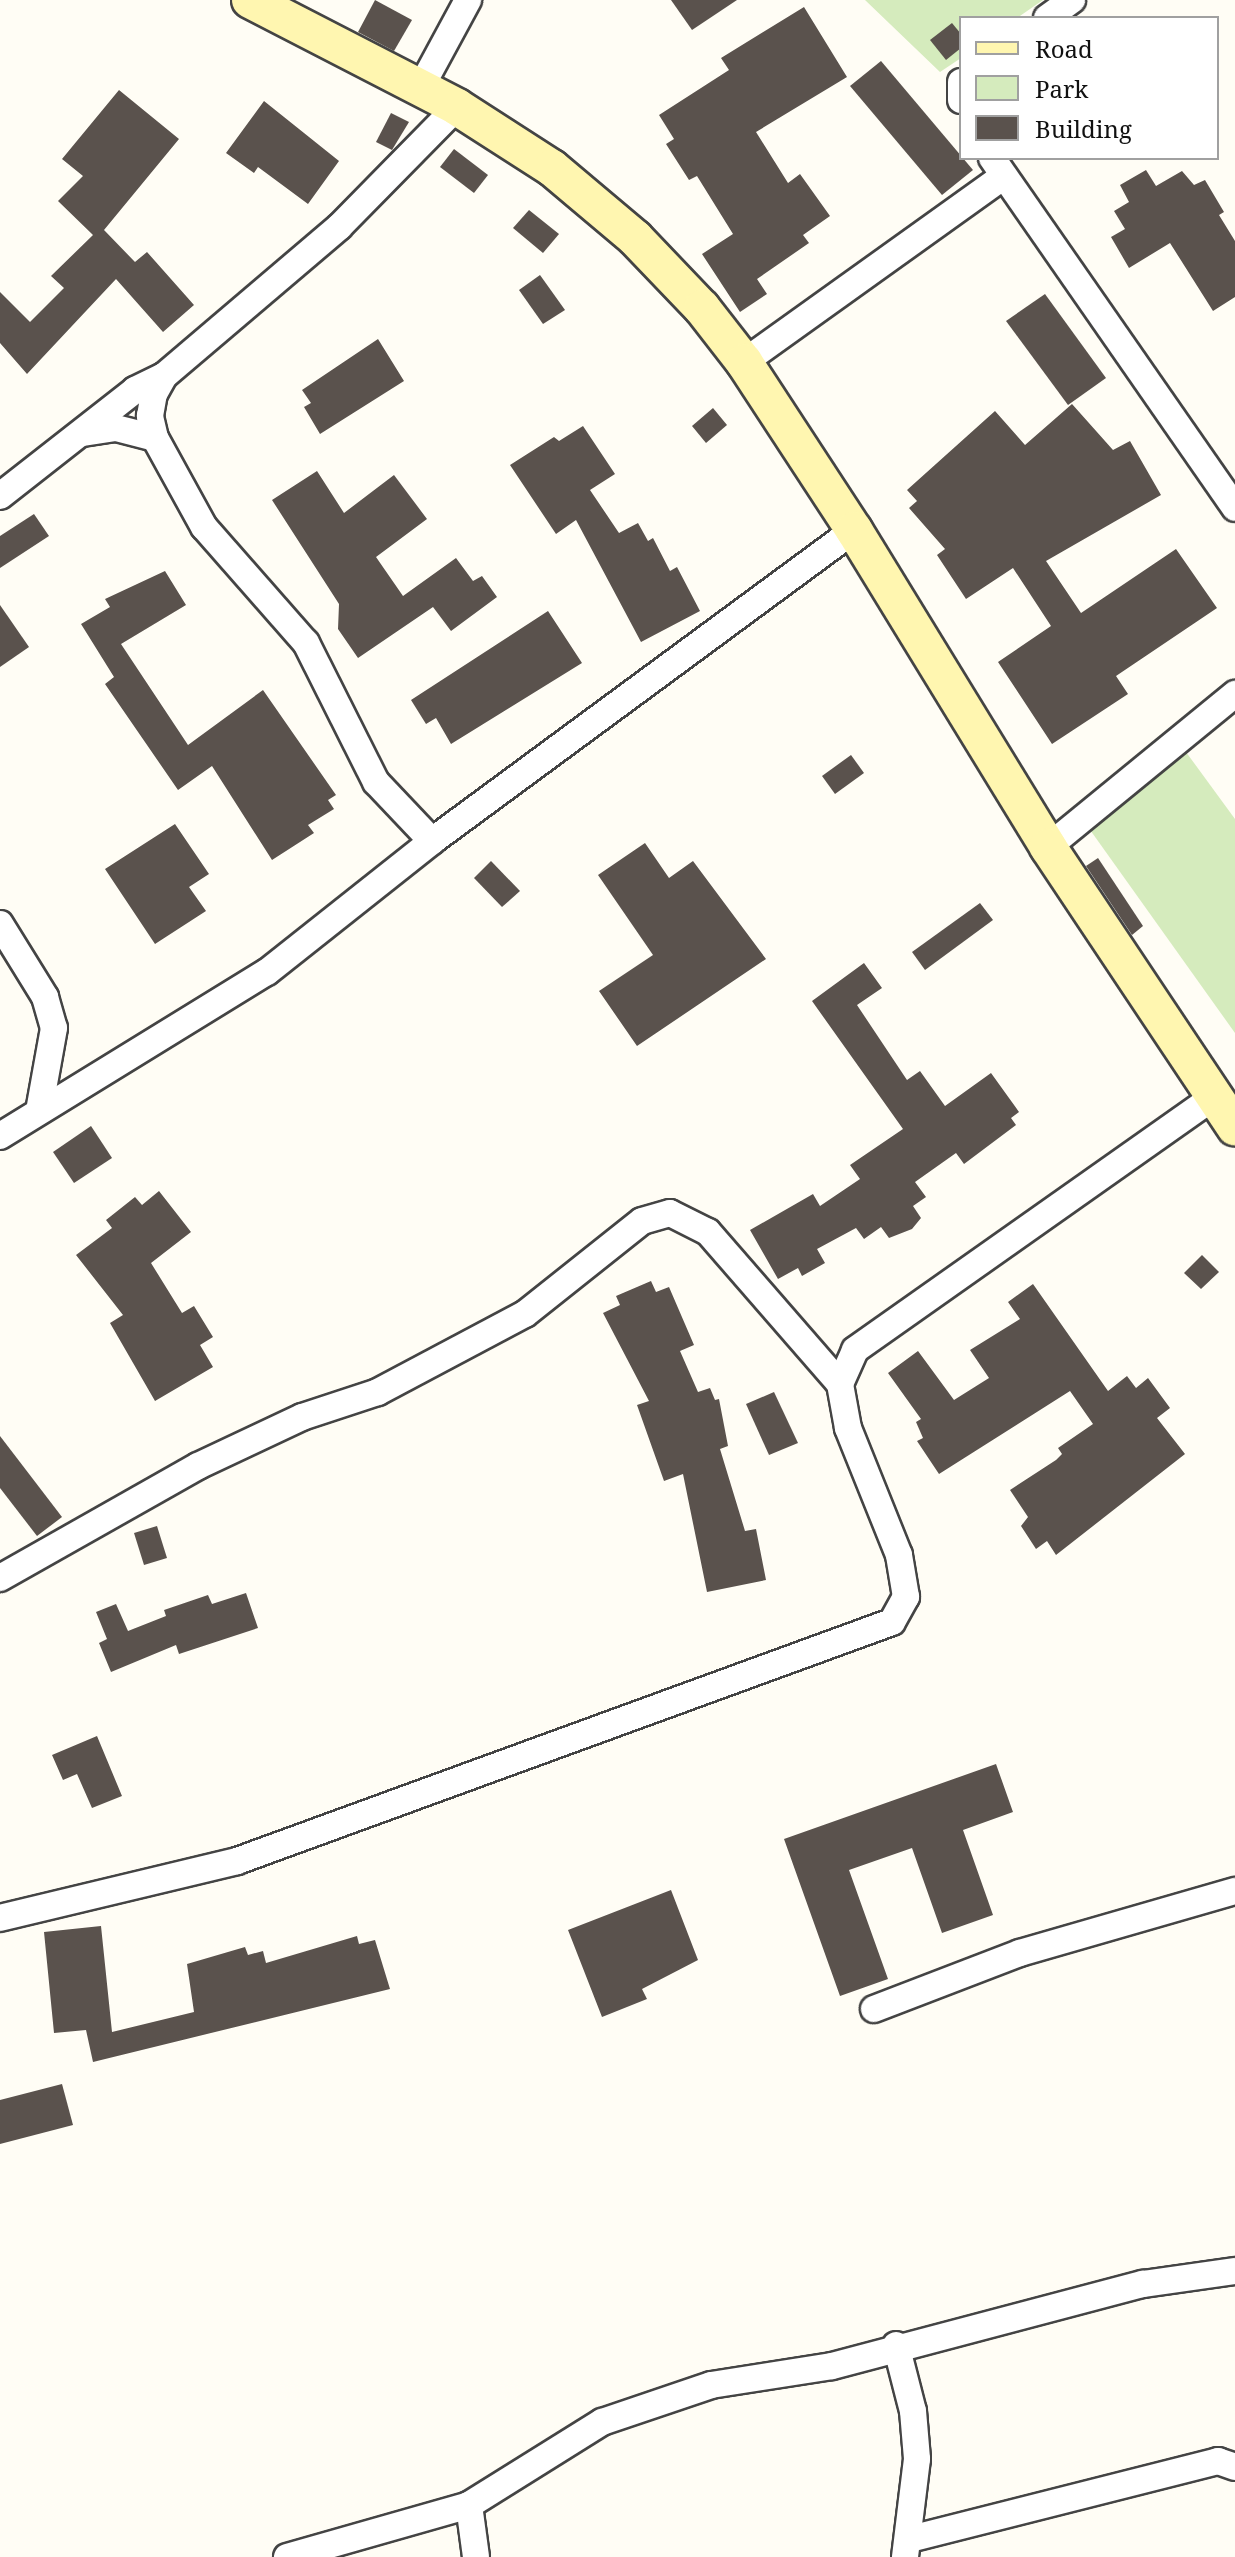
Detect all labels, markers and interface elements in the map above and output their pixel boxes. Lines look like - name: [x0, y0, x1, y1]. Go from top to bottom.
- legend: [959, 16, 1219, 160]
- text: Road: [1035, 32, 1093, 65]
- text: Park: [1035, 72, 1088, 105]
- text: Building: [1035, 112, 1132, 145]

